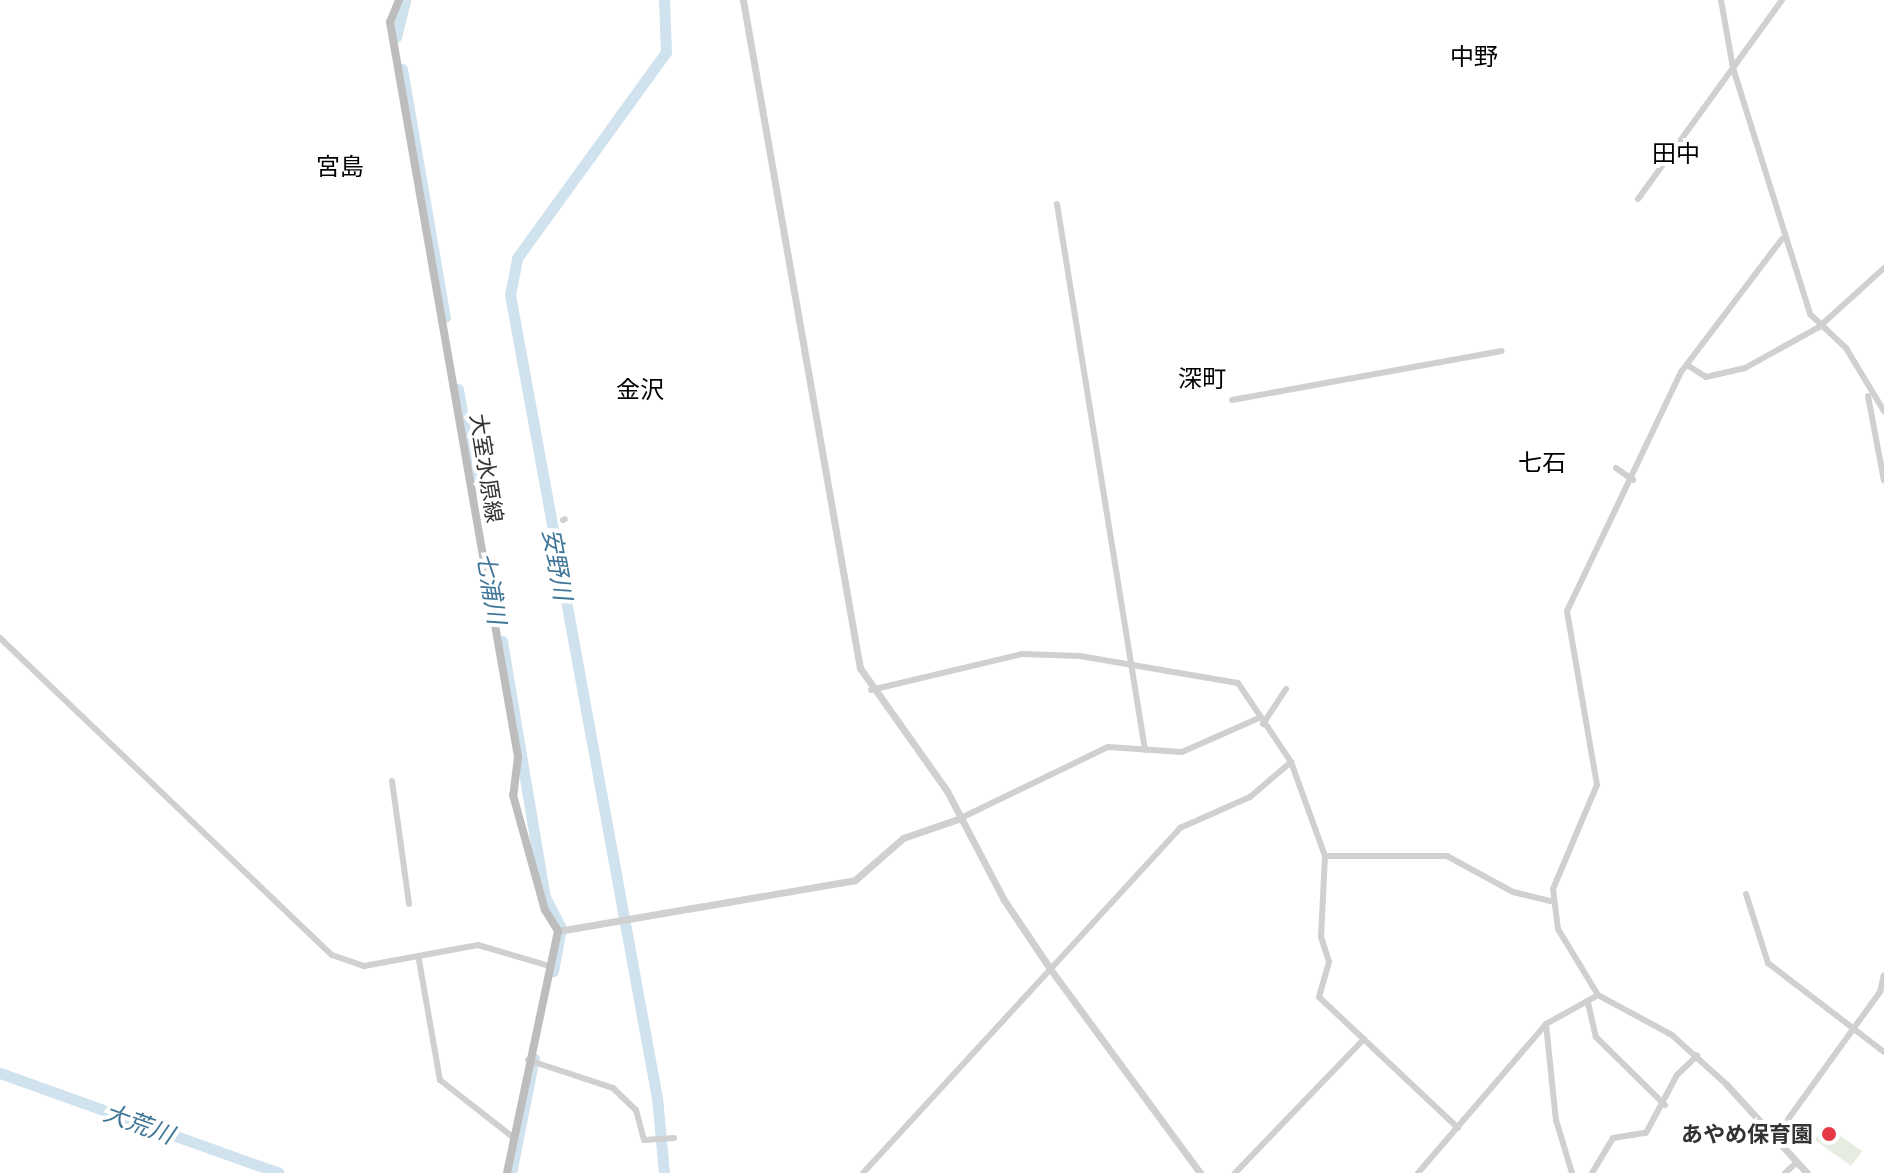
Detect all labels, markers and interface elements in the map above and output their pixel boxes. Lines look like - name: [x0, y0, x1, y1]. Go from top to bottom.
- district label: 中野: [1450, 42, 1498, 70]
- district label: 田中: [1652, 139, 1700, 167]
- district label: 宮島: [316, 152, 364, 180]
- district label: 深町: [1178, 364, 1226, 392]
- district label: 金沢: [616, 375, 664, 403]
- street label: 大室水原線: [465, 412, 509, 524]
- district label: 七石: [1518, 448, 1566, 476]
- water label: 安野川: [538, 526, 578, 602]
- water label: 七浦川: [472, 550, 512, 626]
- water label: 大荒川: [100, 1097, 178, 1149]
- place label: あやめ保育園: [1681, 1121, 1813, 1147]
- marker: あやめ保育園: [1820, 1125, 1838, 1143]

